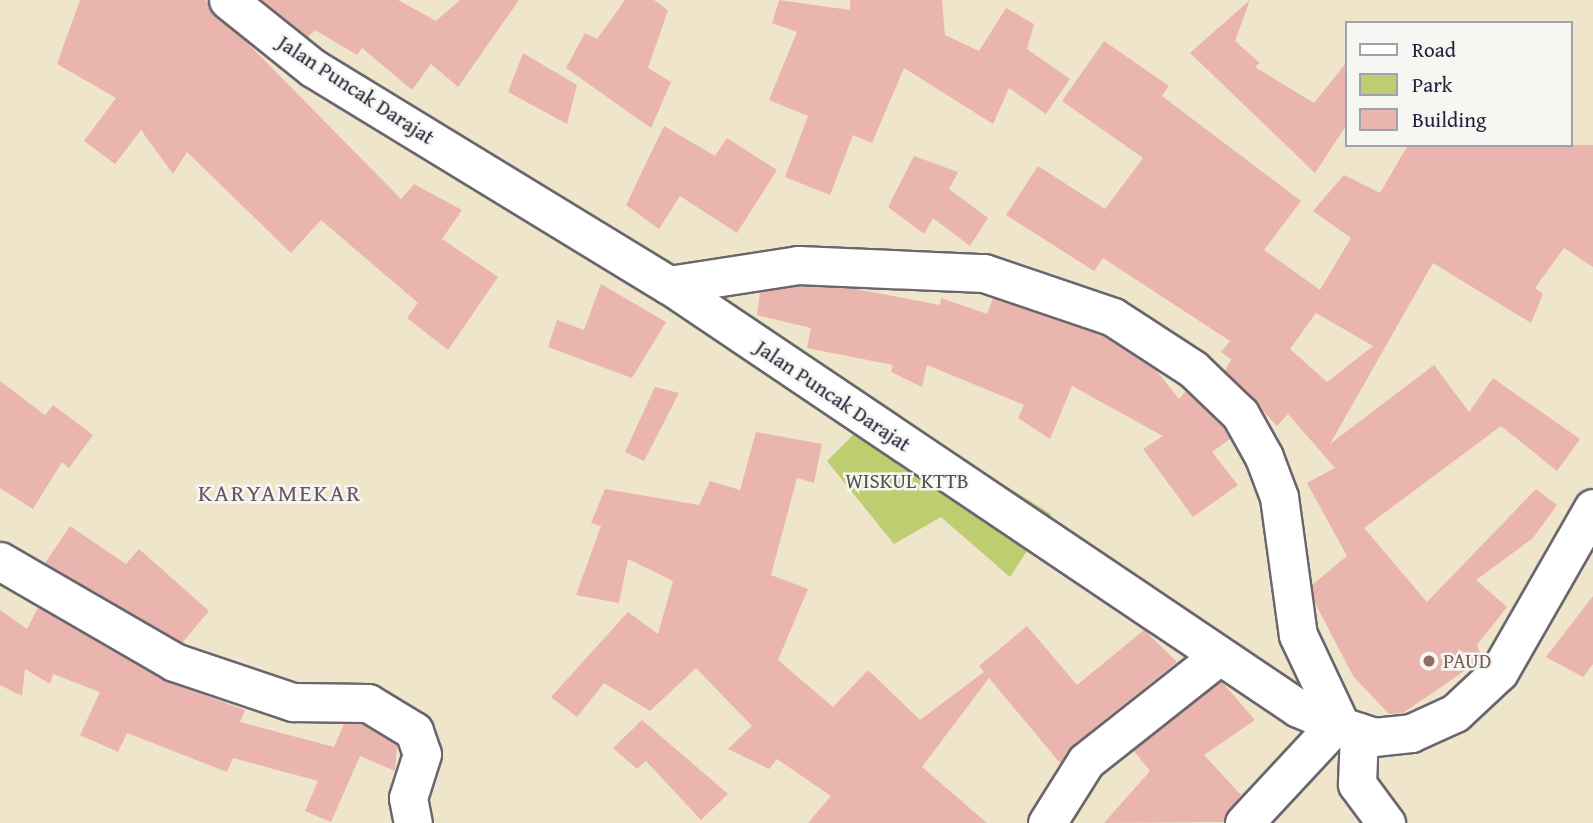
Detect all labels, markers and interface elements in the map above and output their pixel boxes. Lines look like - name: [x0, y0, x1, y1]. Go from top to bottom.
- legend: [1344, 21, 1572, 147]
- street label: Jalan Puncak Darajat: [273, 30, 439, 150]
- text: Road: [1412, 34, 1456, 65]
- text: Park: [1412, 69, 1453, 100]
- text: Building: [1412, 104, 1486, 135]
- street label: Jalan Puncak Darajat: [751, 335, 915, 457]
- park label: WISKUL KTTB: [845, 468, 969, 494]
- district label: KARYAMEKAR: [199, 479, 361, 507]
- place label: PAUD: [1443, 648, 1492, 674]
- marker: PAUD: [1421, 653, 1437, 669]

